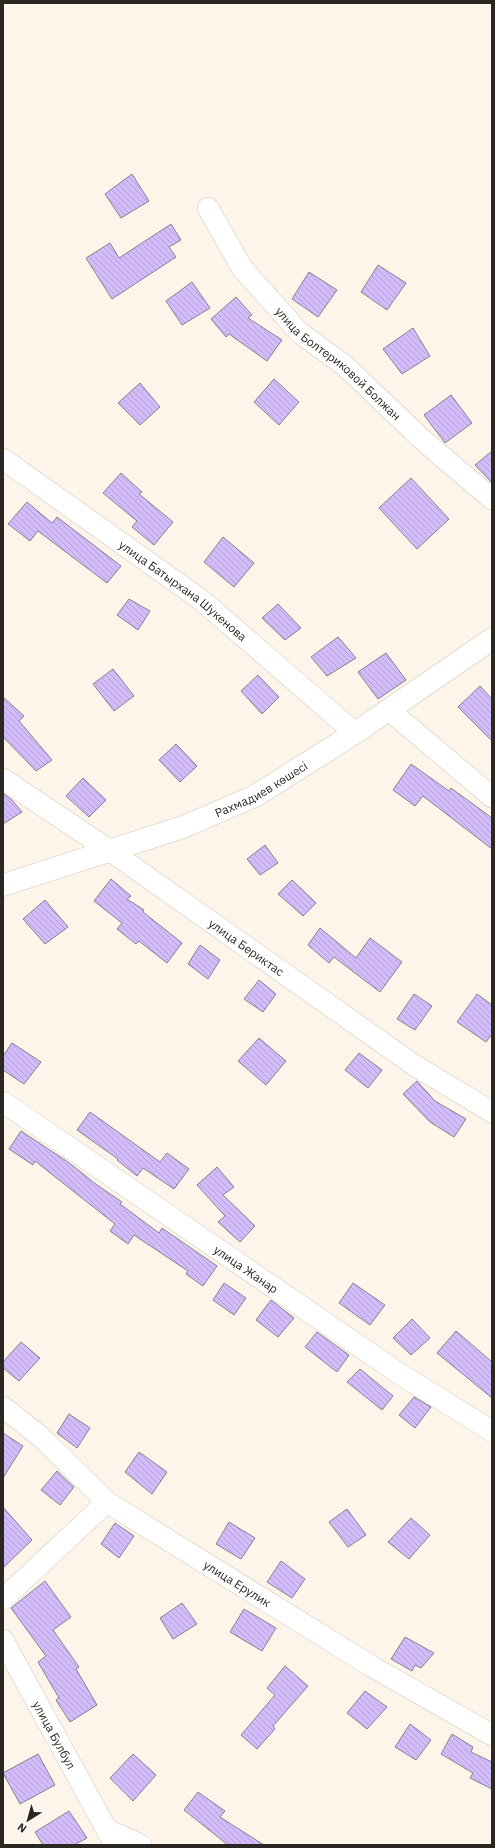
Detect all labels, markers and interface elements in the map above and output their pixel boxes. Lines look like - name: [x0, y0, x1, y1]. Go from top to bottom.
- street label: улица Болтериковой Болжан: [273, 303, 404, 423]
- street label: улица Батырхана Шукенова: [116, 537, 251, 644]
- street label: Рахмадиев көшесі: [212, 758, 310, 820]
- street label: улица Бериктас: [206, 915, 287, 979]
- street label: улица Жанар: [211, 1241, 281, 1296]
- street label: улица Ерулик: [201, 1557, 274, 1610]
- street label: улица Булбул: [30, 1698, 79, 1772]
- north arrow: [8, 1800, 48, 1840]
- text: N: [15, 1820, 29, 1836]

